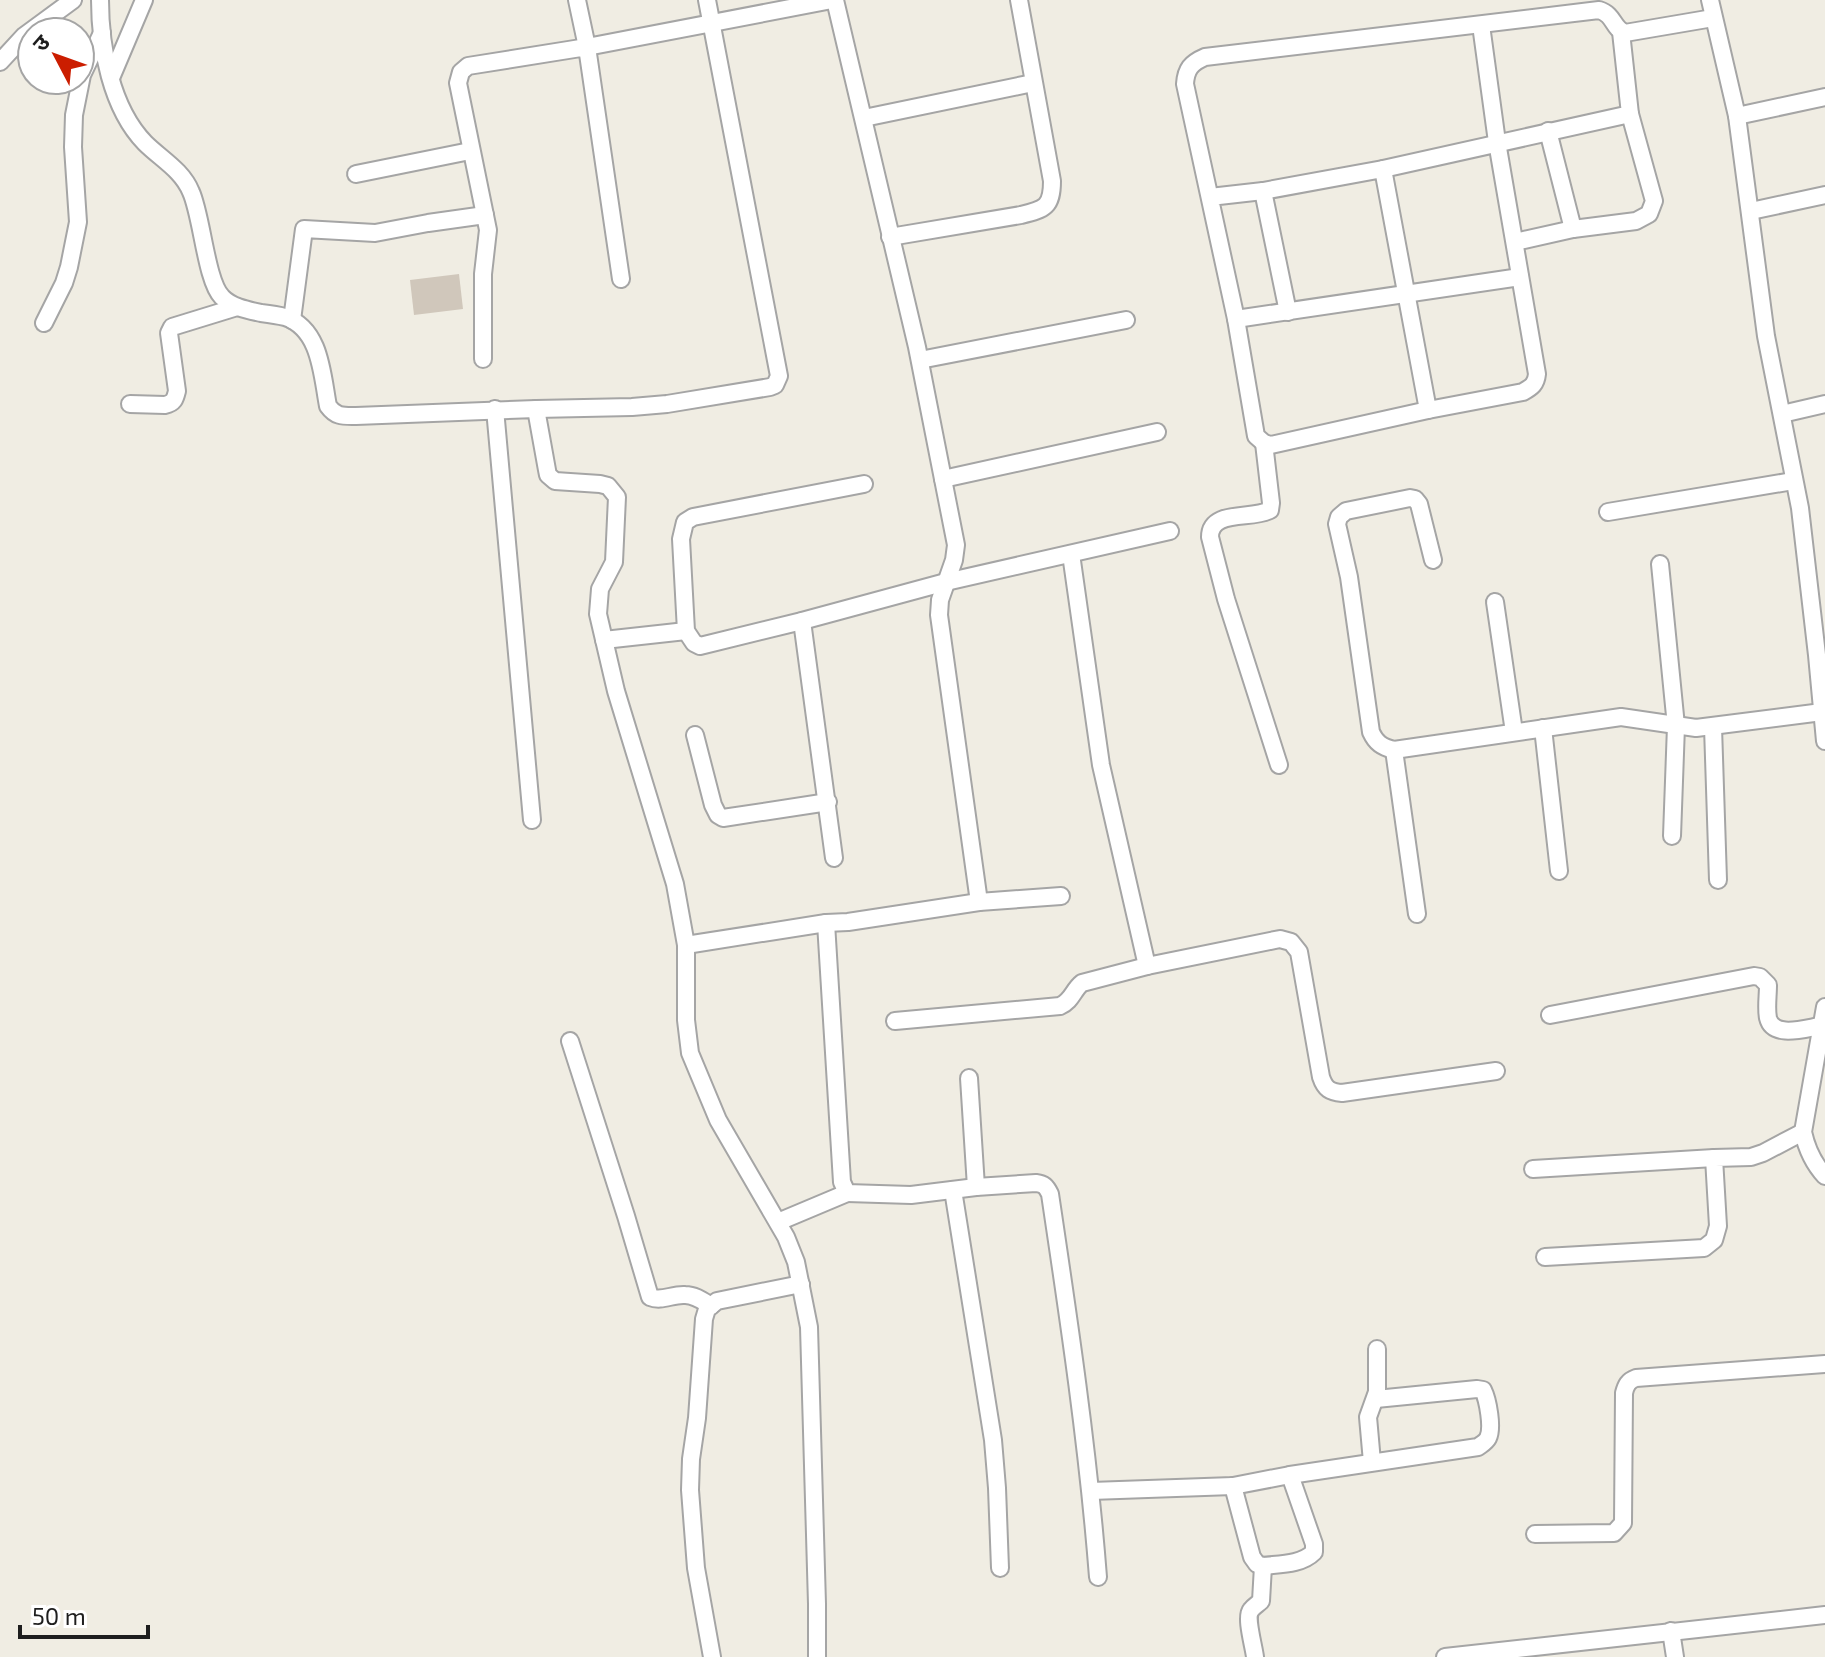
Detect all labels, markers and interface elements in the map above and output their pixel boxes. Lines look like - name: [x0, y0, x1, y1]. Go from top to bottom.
- north arrow: [16, 16, 96, 96]
- text: उ: [26, 28, 55, 56]
- scale bar: [20, 1589, 148, 1639]
- text: 50 m: [32, 1601, 86, 1630]

